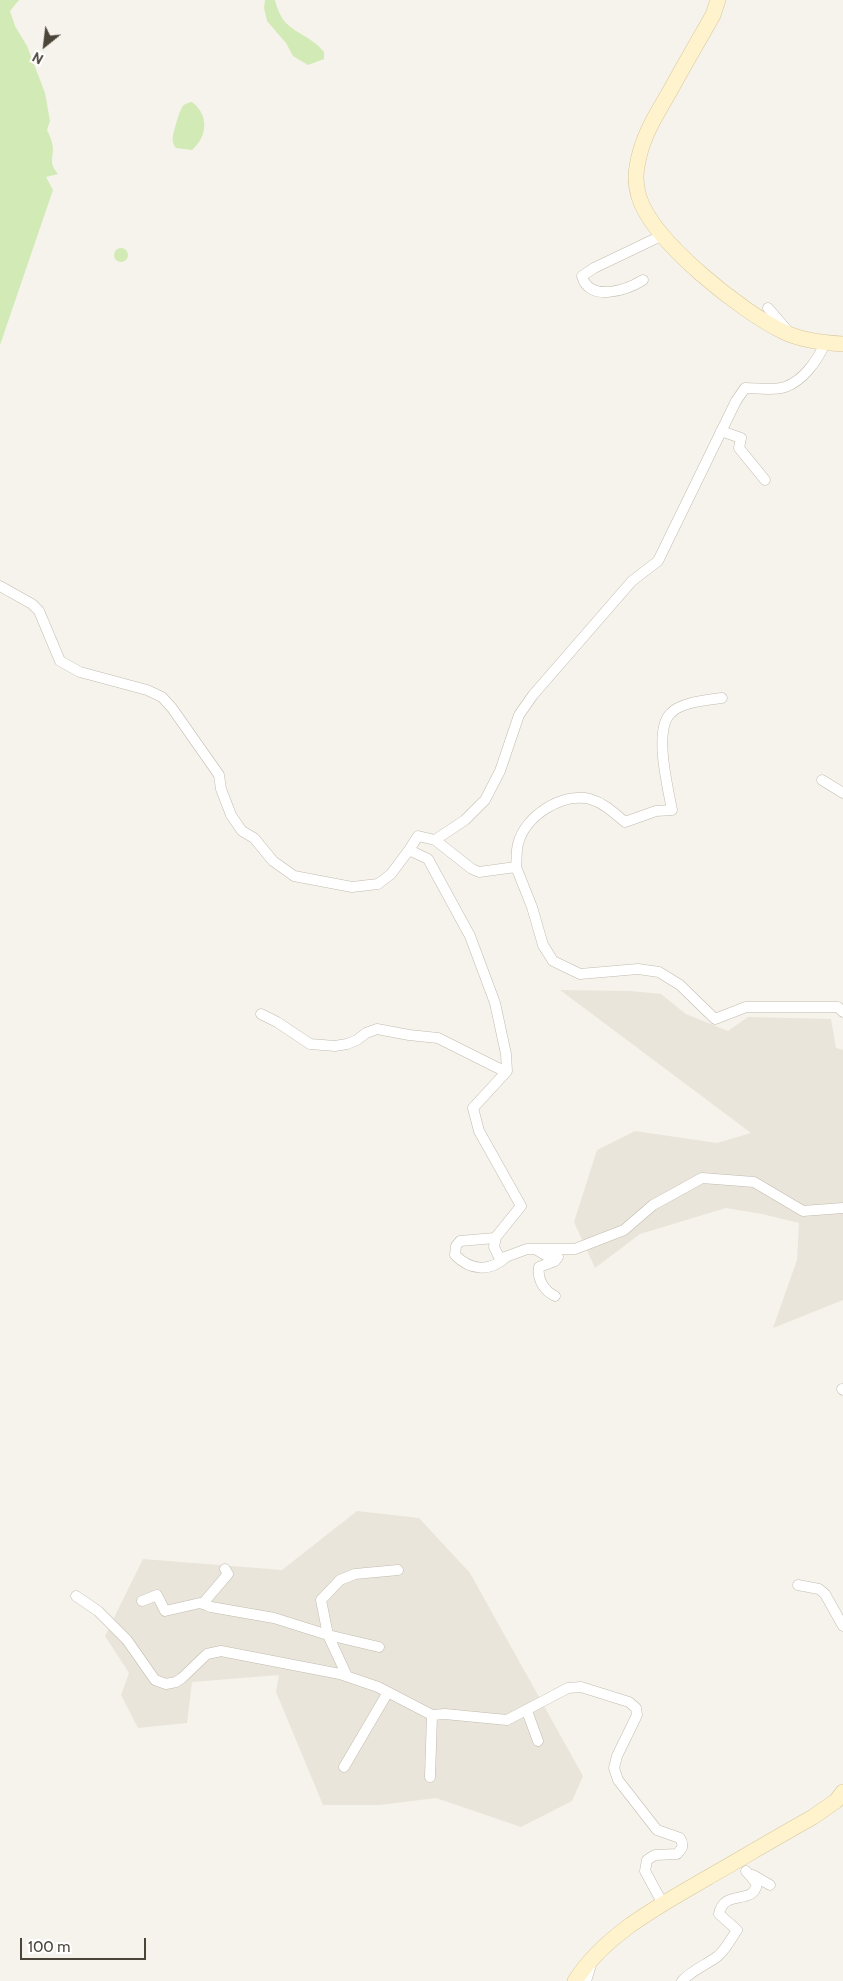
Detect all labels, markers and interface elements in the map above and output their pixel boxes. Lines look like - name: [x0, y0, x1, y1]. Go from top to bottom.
- north arrow: [20, 20, 70, 70]
- text: N: [29, 48, 46, 68]
- scale bar: [22, 1928, 149, 1960]
- text: 100 m: [28, 1938, 70, 1956]

